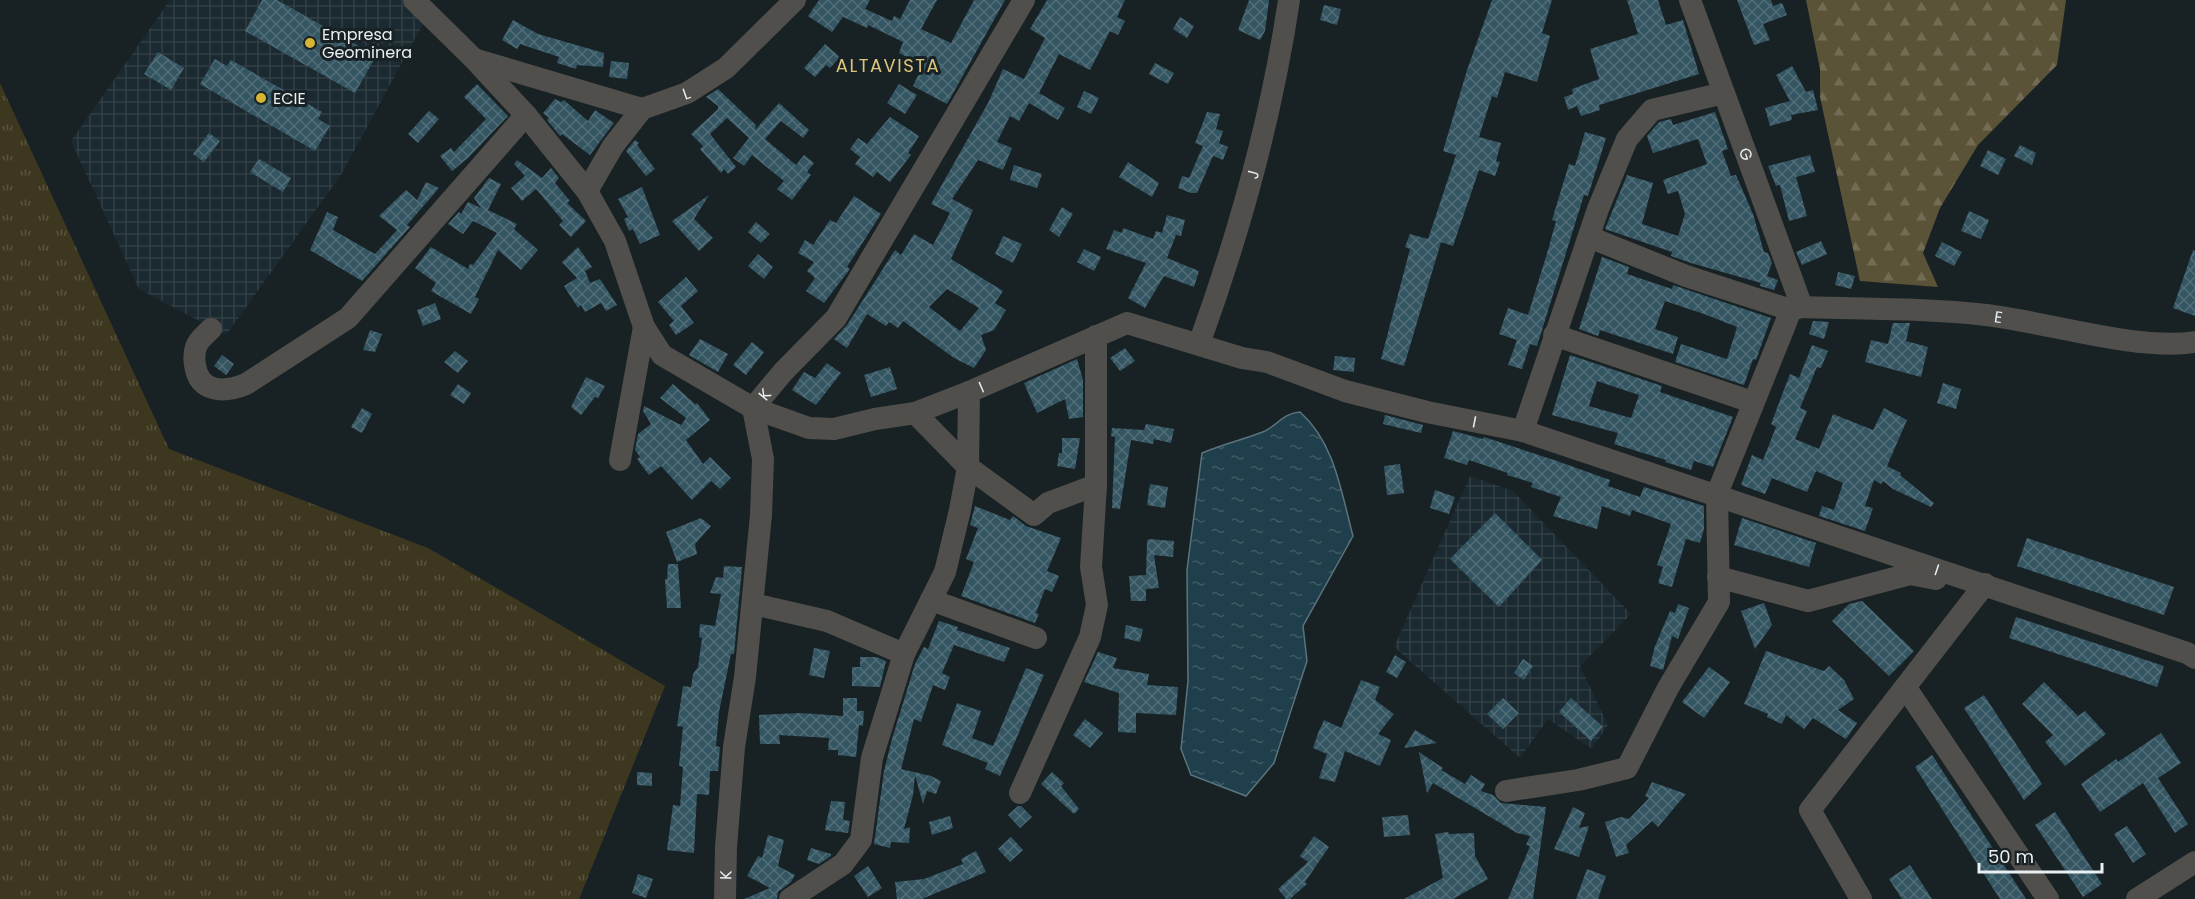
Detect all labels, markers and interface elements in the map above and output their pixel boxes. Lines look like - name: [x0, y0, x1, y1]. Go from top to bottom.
- place label: Empresa Geominera: [322, 23, 412, 64]
- marker: Empresa Geominera: [303, 36, 317, 50]
- district label: ALTAVISTA: [836, 53, 940, 78]
- street label: L: [679, 81, 693, 105]
- place label: ECIE: [273, 87, 306, 110]
- marker: ECIE: [254, 91, 268, 105]
- street label: G: [1733, 144, 1759, 164]
- street label: J: [1240, 167, 1265, 181]
- street label: E: [1993, 305, 2004, 329]
- street label: I: [975, 375, 988, 398]
- street label: K: [753, 383, 777, 405]
- street label: I: [1470, 410, 1479, 433]
- street label: I: [1932, 558, 1943, 581]
- scale bar: [1979, 836, 2102, 874]
- text: 50 m: [1988, 844, 2034, 869]
- street label: K: [714, 870, 737, 880]

